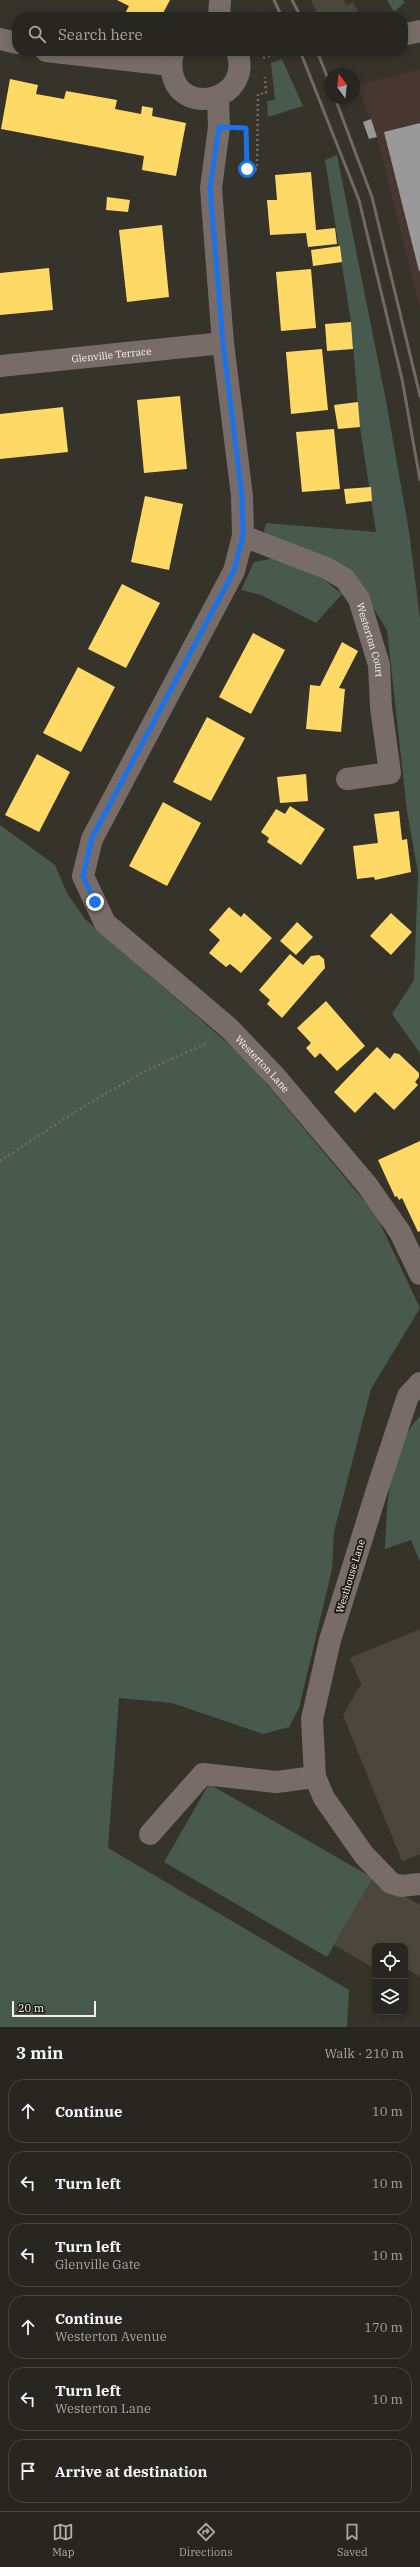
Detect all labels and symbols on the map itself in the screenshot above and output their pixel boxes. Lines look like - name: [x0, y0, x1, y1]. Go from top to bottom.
- north arrow: [324, 68, 360, 104]
- route start: [238, 160, 256, 178]
- street label: Glenville Terrace: [71, 344, 152, 366]
- street label: Westerton Court: [354, 601, 386, 678]
- route end: [86, 893, 104, 911]
- street label: Westerton Lane: [232, 1032, 292, 1095]
- street label: Westhouse Lane: [333, 1538, 368, 1615]
- scale bar: [12, 1999, 96, 2018]

